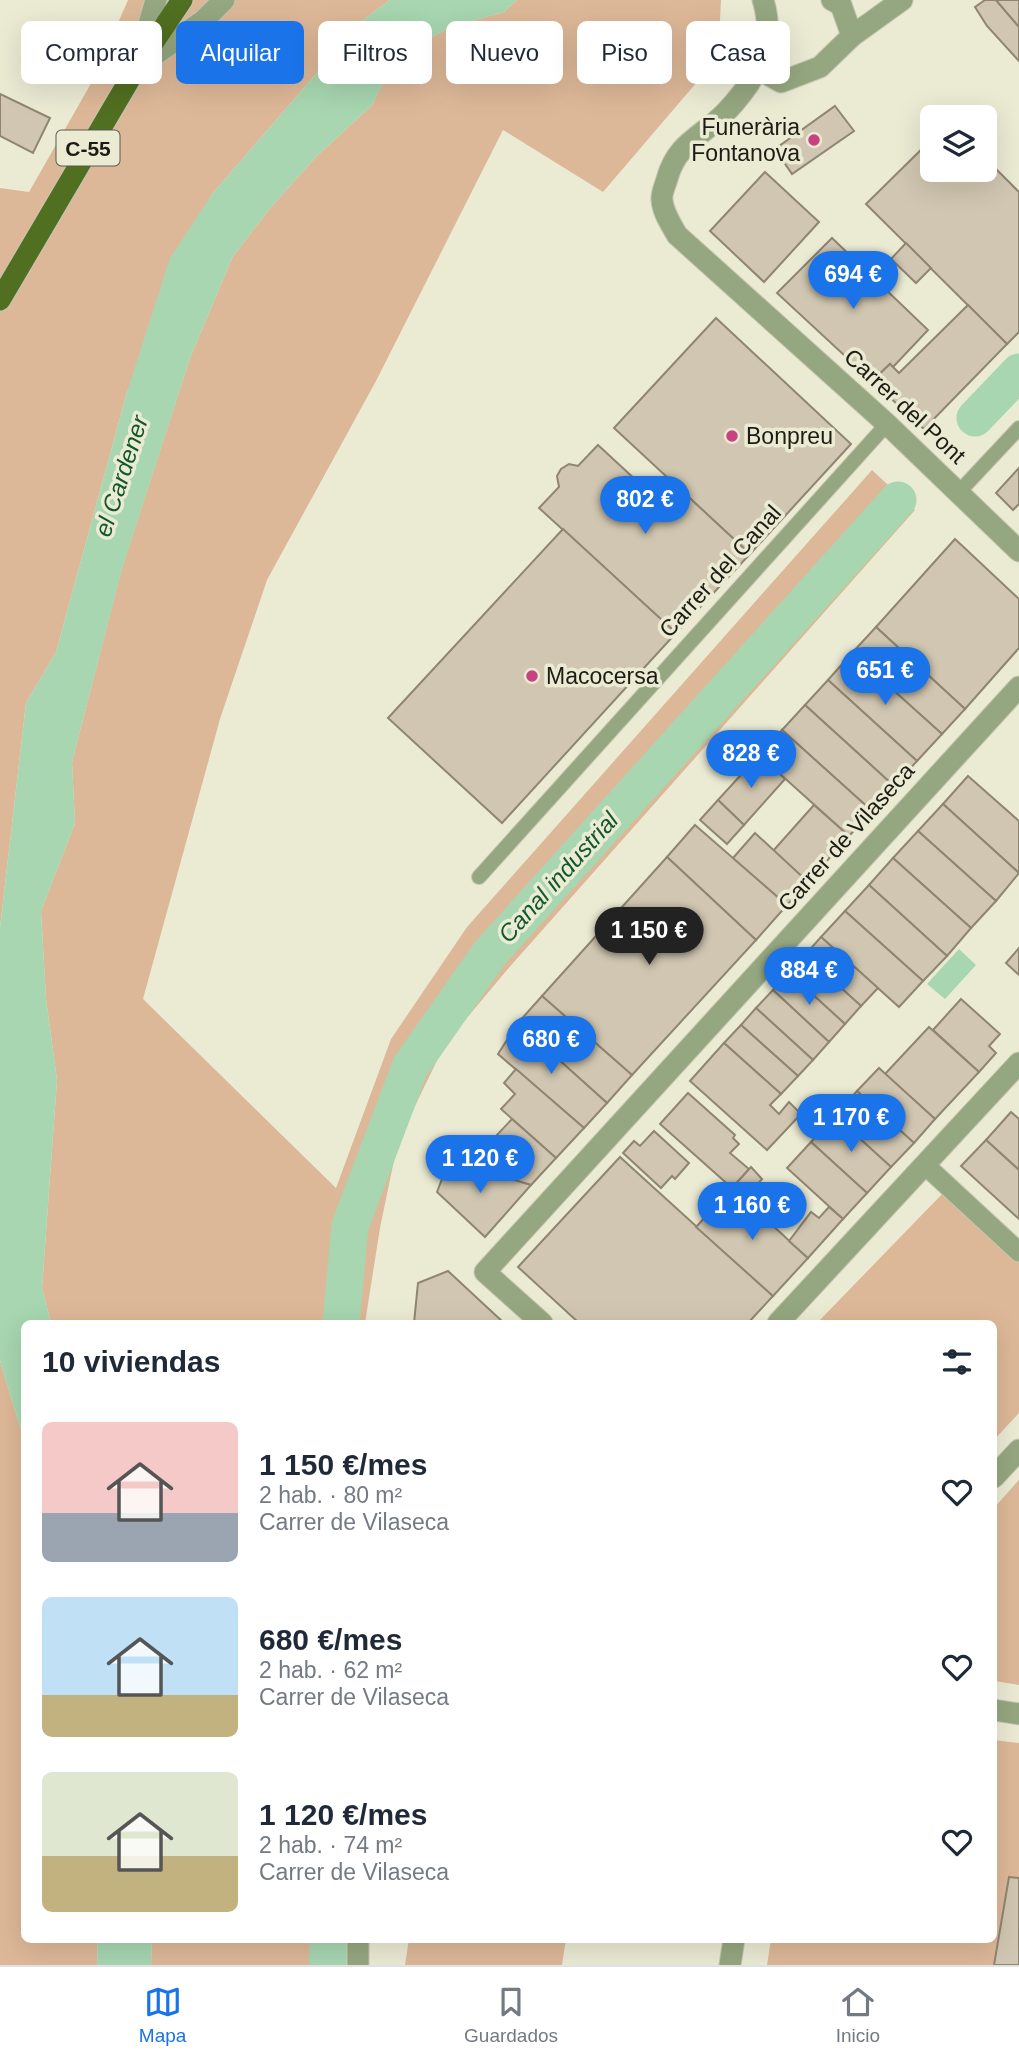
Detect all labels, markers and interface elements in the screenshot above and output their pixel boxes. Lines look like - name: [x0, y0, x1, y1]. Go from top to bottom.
- chip: Comprar: [21, 21, 162, 84]
- chip: Alquilar: [176, 21, 304, 84]
- chip: Filtros: [318, 21, 432, 84]
- chip: Nuevo: [446, 21, 563, 84]
- chip: Piso: [577, 21, 672, 84]
- chip: Casa: [686, 21, 790, 84]
- map controls: [920, 105, 997, 182]
- button: layers: [920, 105, 997, 182]
- place label: Funerària Fontanova: [691, 114, 800, 166]
- road number: C-55: [56, 130, 119, 166]
- marker: Funerària Fontanova: [806, 132, 822, 148]
- pin: 694 €: [804, 252, 902, 311]
- text: 694 €: [824, 261, 882, 287]
- street label: Carrer del Pont: [839, 343, 971, 469]
- water label: el Cardener: [89, 411, 154, 540]
- place label: Bonpreu: [746, 423, 833, 449]
- marker: Bonpreu: [724, 428, 740, 444]
- pin: 802 €: [596, 476, 694, 536]
- text: 802 €: [616, 486, 674, 512]
- street label: Carrer del Canal: [654, 500, 786, 642]
- pin: 651 €: [836, 648, 934, 707]
- text: 651 €: [856, 657, 914, 683]
- place label: Macocersa: [546, 663, 659, 689]
- marker: Macocersa: [524, 668, 540, 684]
- pin: 828 €: [702, 730, 800, 790]
- text: 828 €: [722, 740, 780, 766]
- street label: Carrer de Vilaseca: [773, 758, 919, 916]
- water label: Canal industrial: [493, 806, 624, 947]
- pin: 1 150 €: [584, 908, 714, 967]
- text: 1 150 €: [611, 917, 687, 943]
- pin: 884 €: [760, 948, 858, 1007]
- text: 884 €: [780, 957, 838, 983]
- pin: 680 €: [502, 1016, 600, 1076]
- text: 680 €: [522, 1026, 580, 1052]
- pin: 1 170 €: [786, 1094, 916, 1154]
- text: 1 170 €: [813, 1104, 889, 1130]
- pin: 1 120 €: [415, 1136, 545, 1195]
- text: 1 120 €: [442, 1145, 518, 1171]
- pin: 1 160 €: [687, 1182, 817, 1242]
- text: 1 160 €: [714, 1192, 790, 1218]
- icon: filters: [938, 1343, 976, 1381]
- text: 10 viviendas: [42, 1345, 220, 1378]
- text: 1 150 €/mes: [259, 1448, 427, 1481]
- icon: home: [98, 1450, 182, 1534]
- icon: heart: [938, 1473, 976, 1511]
- text: 2 hab. · 80 m²: [259, 1482, 402, 1508]
- text: Carrer de Vilaseca: [259, 1509, 449, 1535]
- text: 680 €/mes: [259, 1623, 402, 1656]
- icon: home: [98, 1625, 182, 1709]
- icon: heart: [938, 1648, 976, 1686]
- text: 2 hab. · 62 m²: [259, 1657, 402, 1683]
- text: Carrer de Vilaseca: [259, 1684, 449, 1710]
- text: 1 120 €/mes: [259, 1798, 427, 1831]
- icon: home: [98, 1800, 182, 1884]
- icon: heart: [938, 1823, 976, 1861]
- text: 2 hab. · 74 m²: [259, 1832, 402, 1858]
- text: Carrer de Vilaseca: [259, 1859, 449, 1885]
- tab: Mapa: [139, 1983, 186, 2047]
- tab: Guardados: [464, 1983, 558, 2047]
- tab: Inicio: [836, 1983, 880, 2047]

